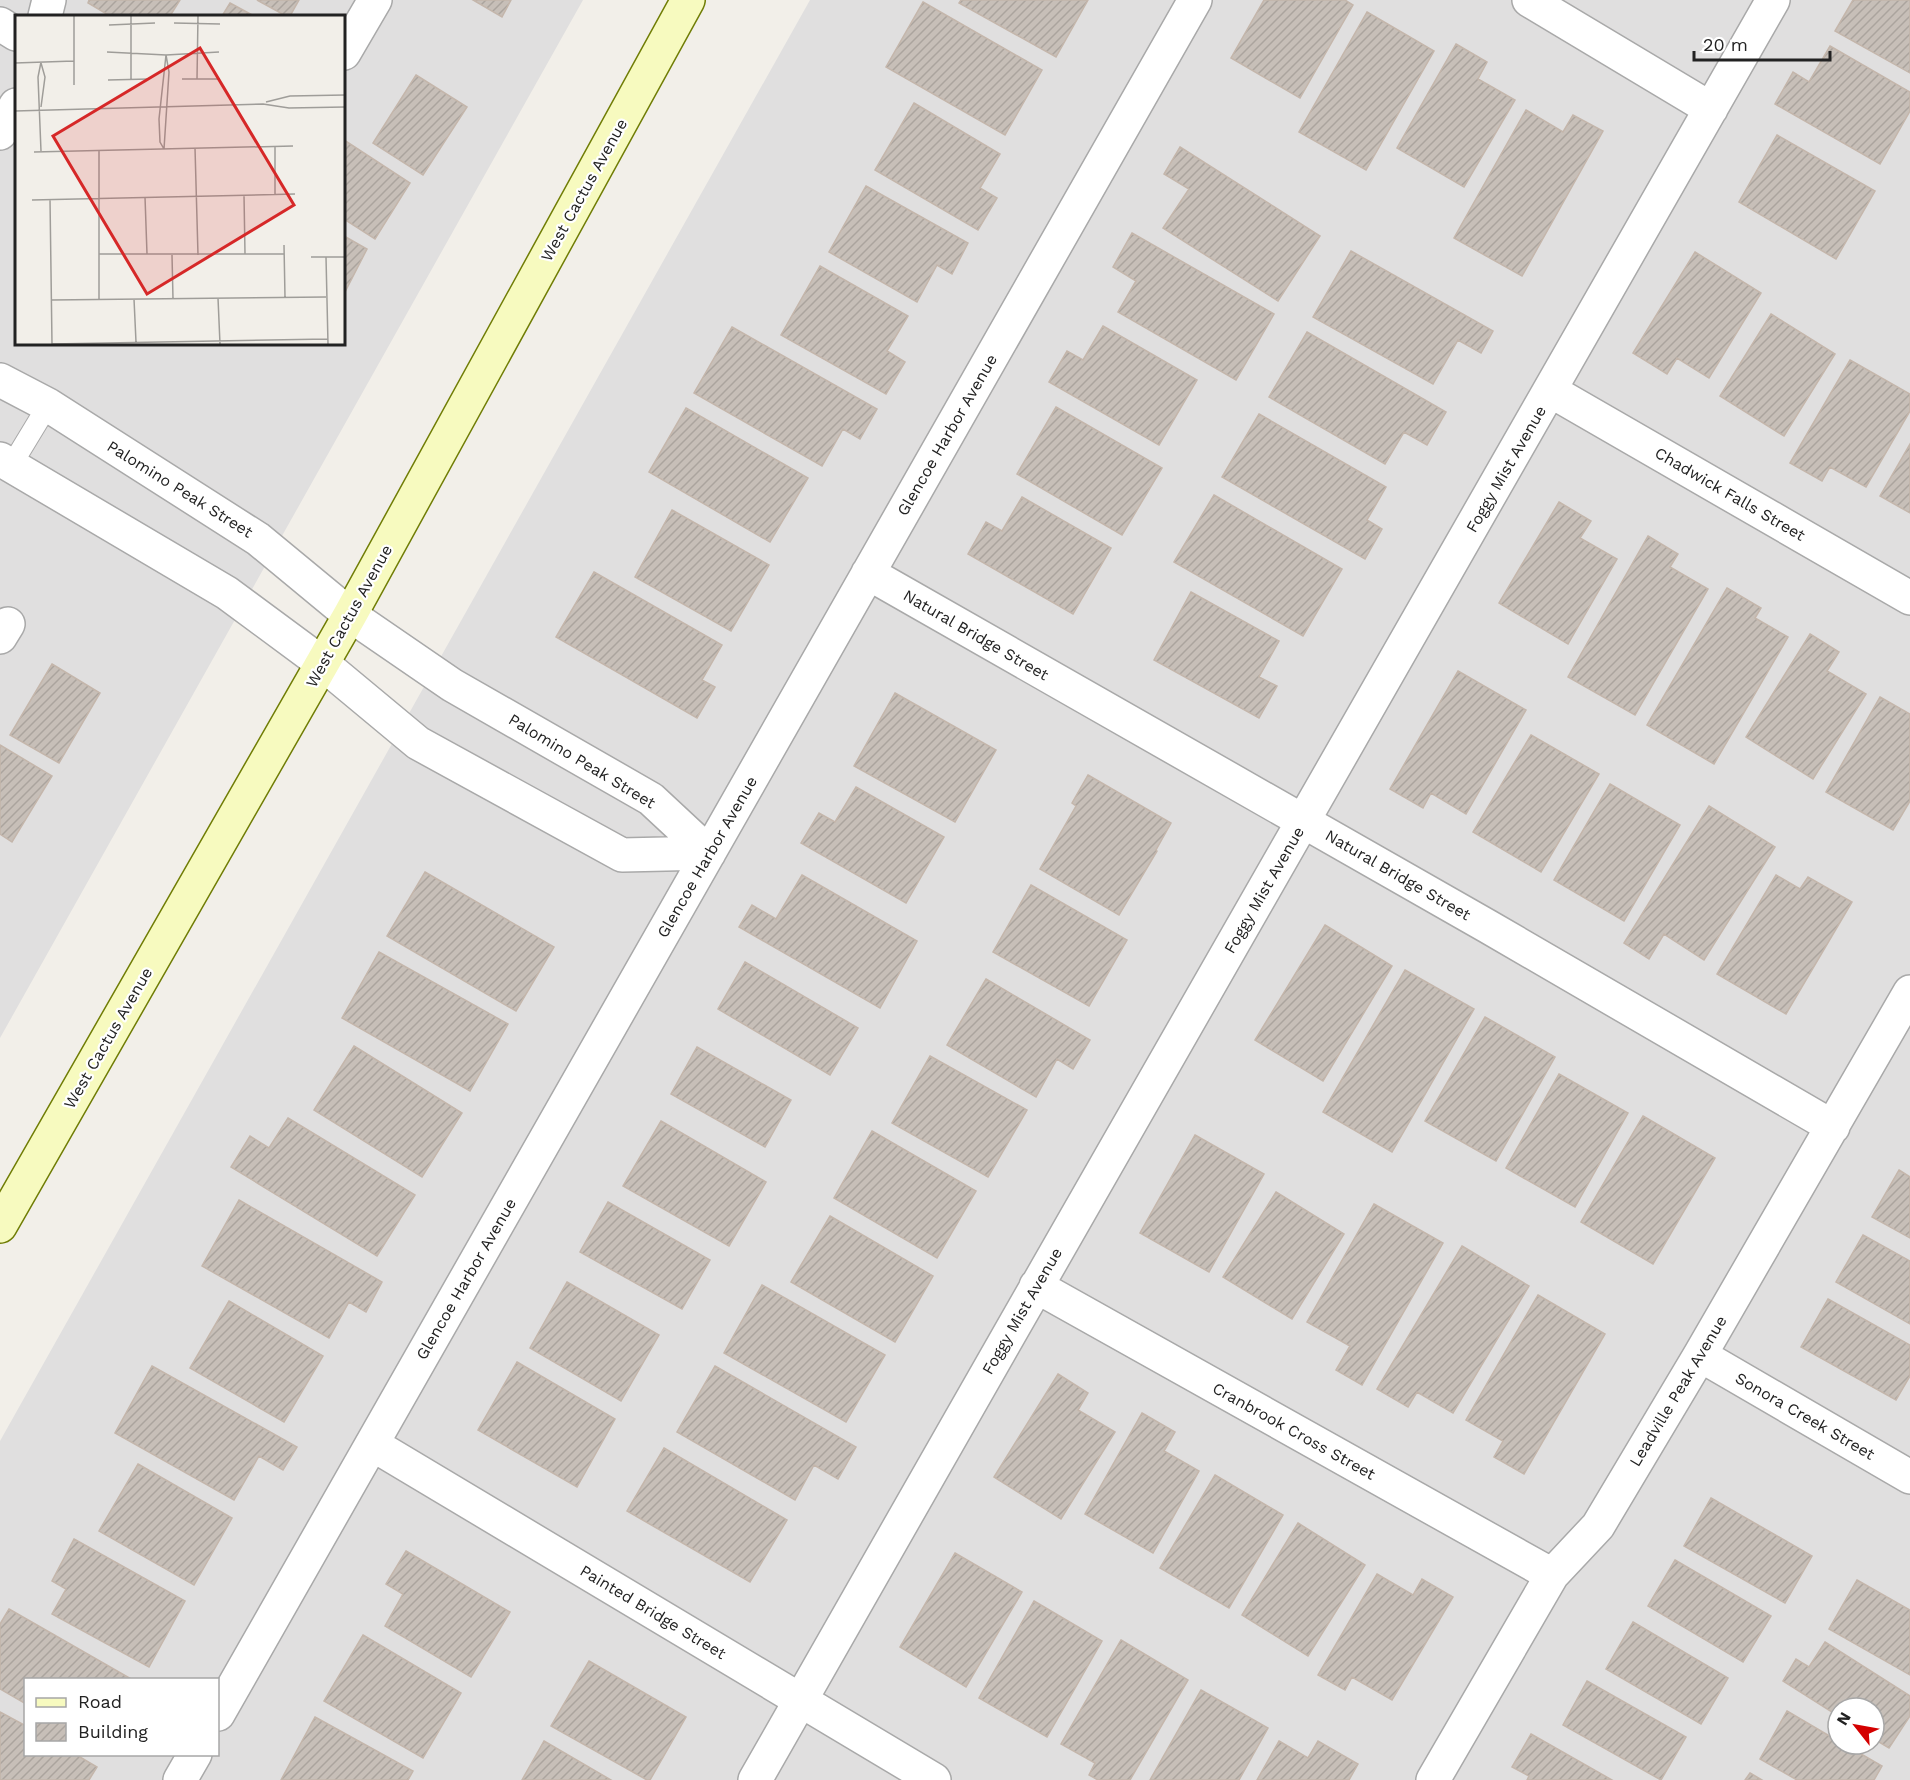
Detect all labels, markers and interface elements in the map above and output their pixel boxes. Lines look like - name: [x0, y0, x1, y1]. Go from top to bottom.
- inset map: [15, 15, 345, 345]
- scale bar: [1694, 24, 1830, 62]
- text: 20 m: [1703, 34, 1748, 55]
- street label: West Cactus Avenue: [537, 115, 631, 265]
- street label: Glencoe Harbor Avenue: [893, 351, 1001, 519]
- street label: Foggy Mist Avenue: [1462, 402, 1550, 536]
- street label: Palomino Peak Street: [104, 436, 257, 542]
- street label: Chadwick Falls Street: [1651, 443, 1809, 545]
- street label: West Cactus Avenue: [302, 541, 396, 691]
- street label: Natural Bridge Street: [900, 586, 1052, 685]
- street label: Palomino Peak Street: [505, 710, 659, 813]
- street label: Glencoe Harbor Avenue: [653, 773, 761, 941]
- street label: Foggy Mist Avenue: [1220, 823, 1308, 957]
- street label: Natural Bridge Street: [1322, 826, 1474, 925]
- street label: West Cactus Avenue: [60, 964, 156, 1112]
- street label: Glencoe Harbor Avenue: [412, 1195, 520, 1363]
- street label: Foggy Mist Avenue: [978, 1244, 1066, 1378]
- street label: Leadville Peak Avenue: [1625, 1312, 1731, 1470]
- street label: Sonora Creek Street: [1732, 1368, 1878, 1464]
- street label: Cranbrook Cross Street: [1209, 1378, 1379, 1484]
- street label: Painted Bridge Street: [577, 1561, 730, 1663]
- legend: [24, 1678, 219, 1756]
- text: Road: [78, 1691, 122, 1712]
- north arrow: [1826, 1696, 1886, 1756]
- text: N: [1832, 1709, 1855, 1729]
- text: Building: [78, 1721, 148, 1742]

